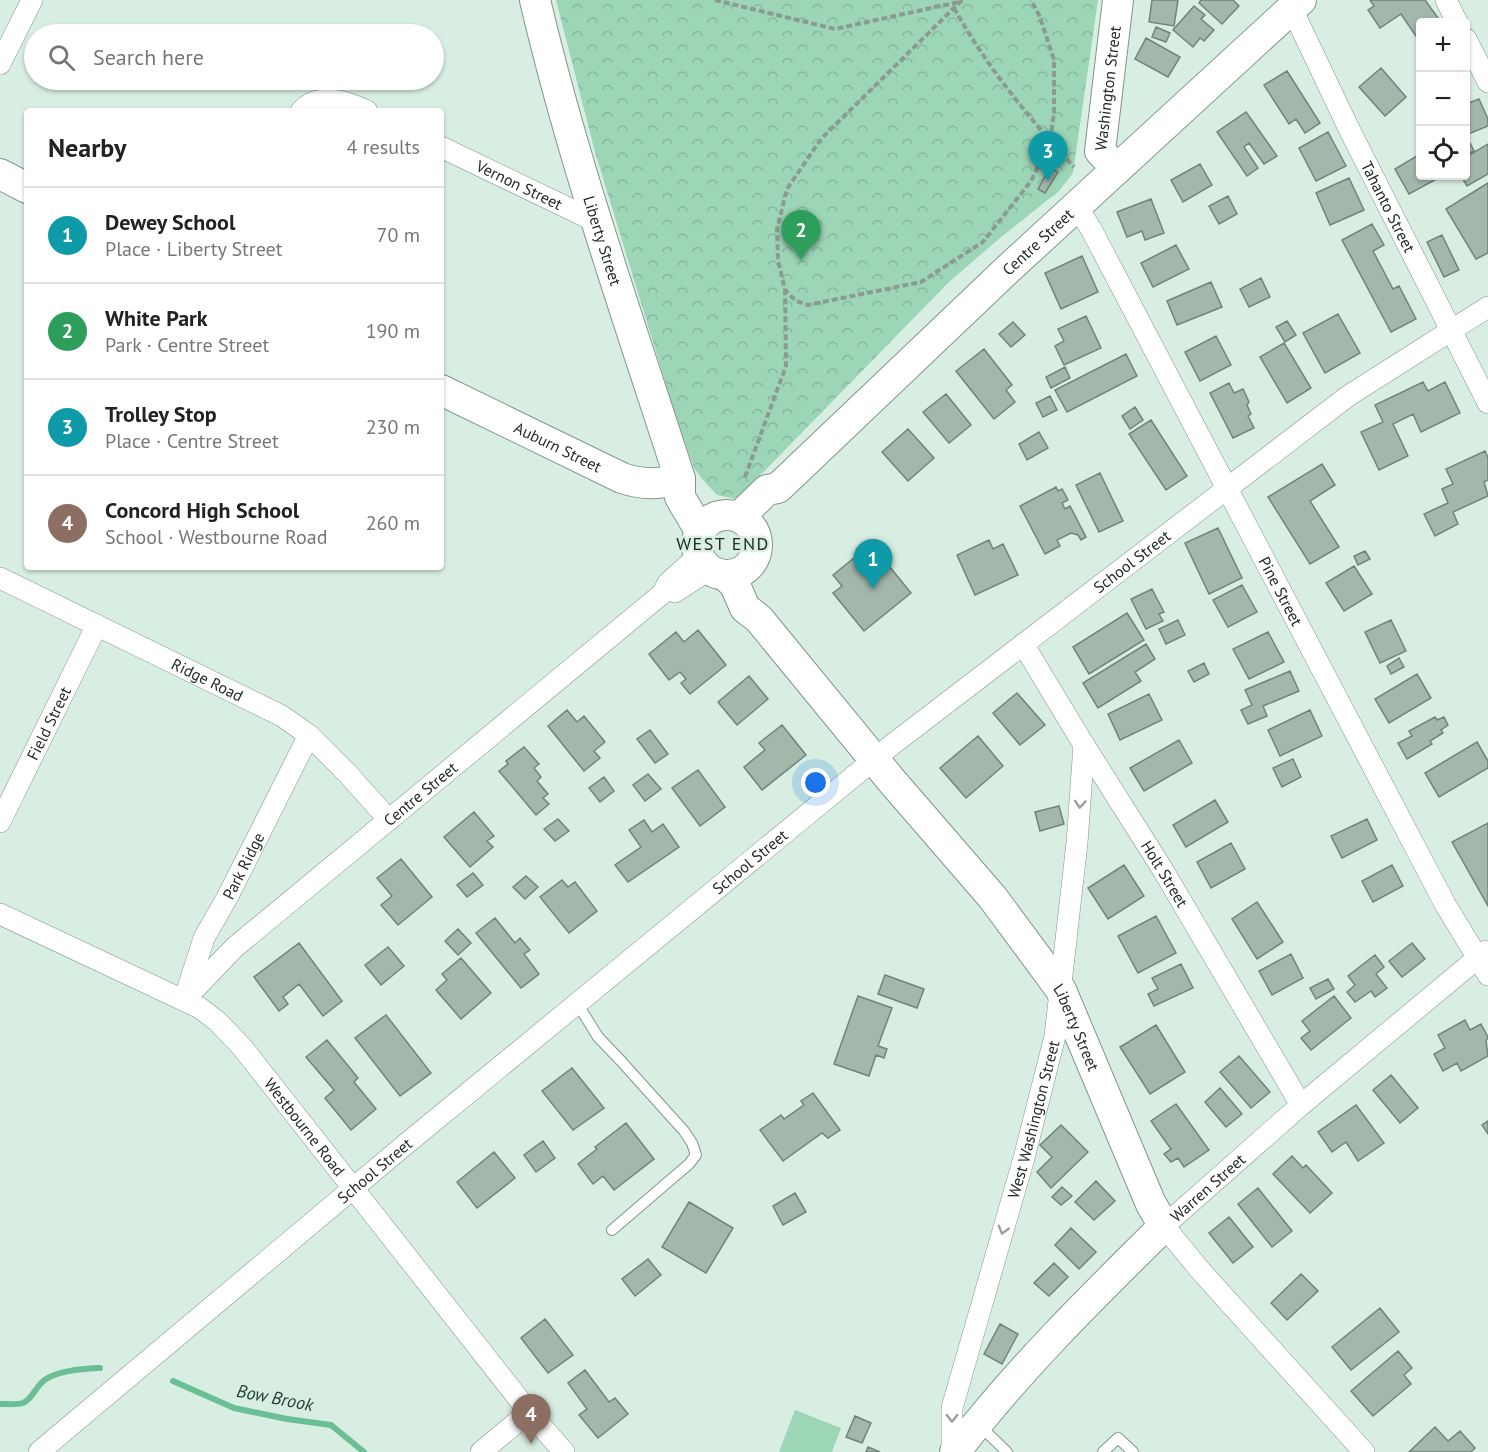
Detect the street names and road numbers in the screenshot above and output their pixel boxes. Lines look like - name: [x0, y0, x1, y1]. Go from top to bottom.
- street label: Washington Street: [1090, 24, 1125, 152]
- street label: Vernon Street: [472, 155, 566, 214]
- street label: Tahanto Street: [1357, 158, 1420, 256]
- street label: Liberty Street: [579, 193, 626, 288]
- street label: Centre Street: [998, 204, 1078, 279]
- street label: Auburn Street: [511, 417, 605, 477]
- street label: School Street: [1089, 525, 1175, 597]
- street label: Pine Street: [1255, 553, 1308, 630]
- street label: Ridge Road: [168, 654, 247, 706]
- street label: Field Street: [22, 683, 75, 763]
- street label: Centre Street: [379, 757, 462, 830]
- street label: School Street: [708, 824, 792, 898]
- street label: Park Ridge: [218, 829, 268, 903]
- street label: Holt Street: [1137, 837, 1193, 911]
- street label: Liberty Street: [1049, 979, 1104, 1074]
- street label: West Washington Street: [1003, 1038, 1064, 1201]
- street label: Westbourne Road: [260, 1074, 349, 1180]
- street label: School Street: [333, 1133, 416, 1208]
- street label: Warren Street: [1166, 1149, 1250, 1226]

